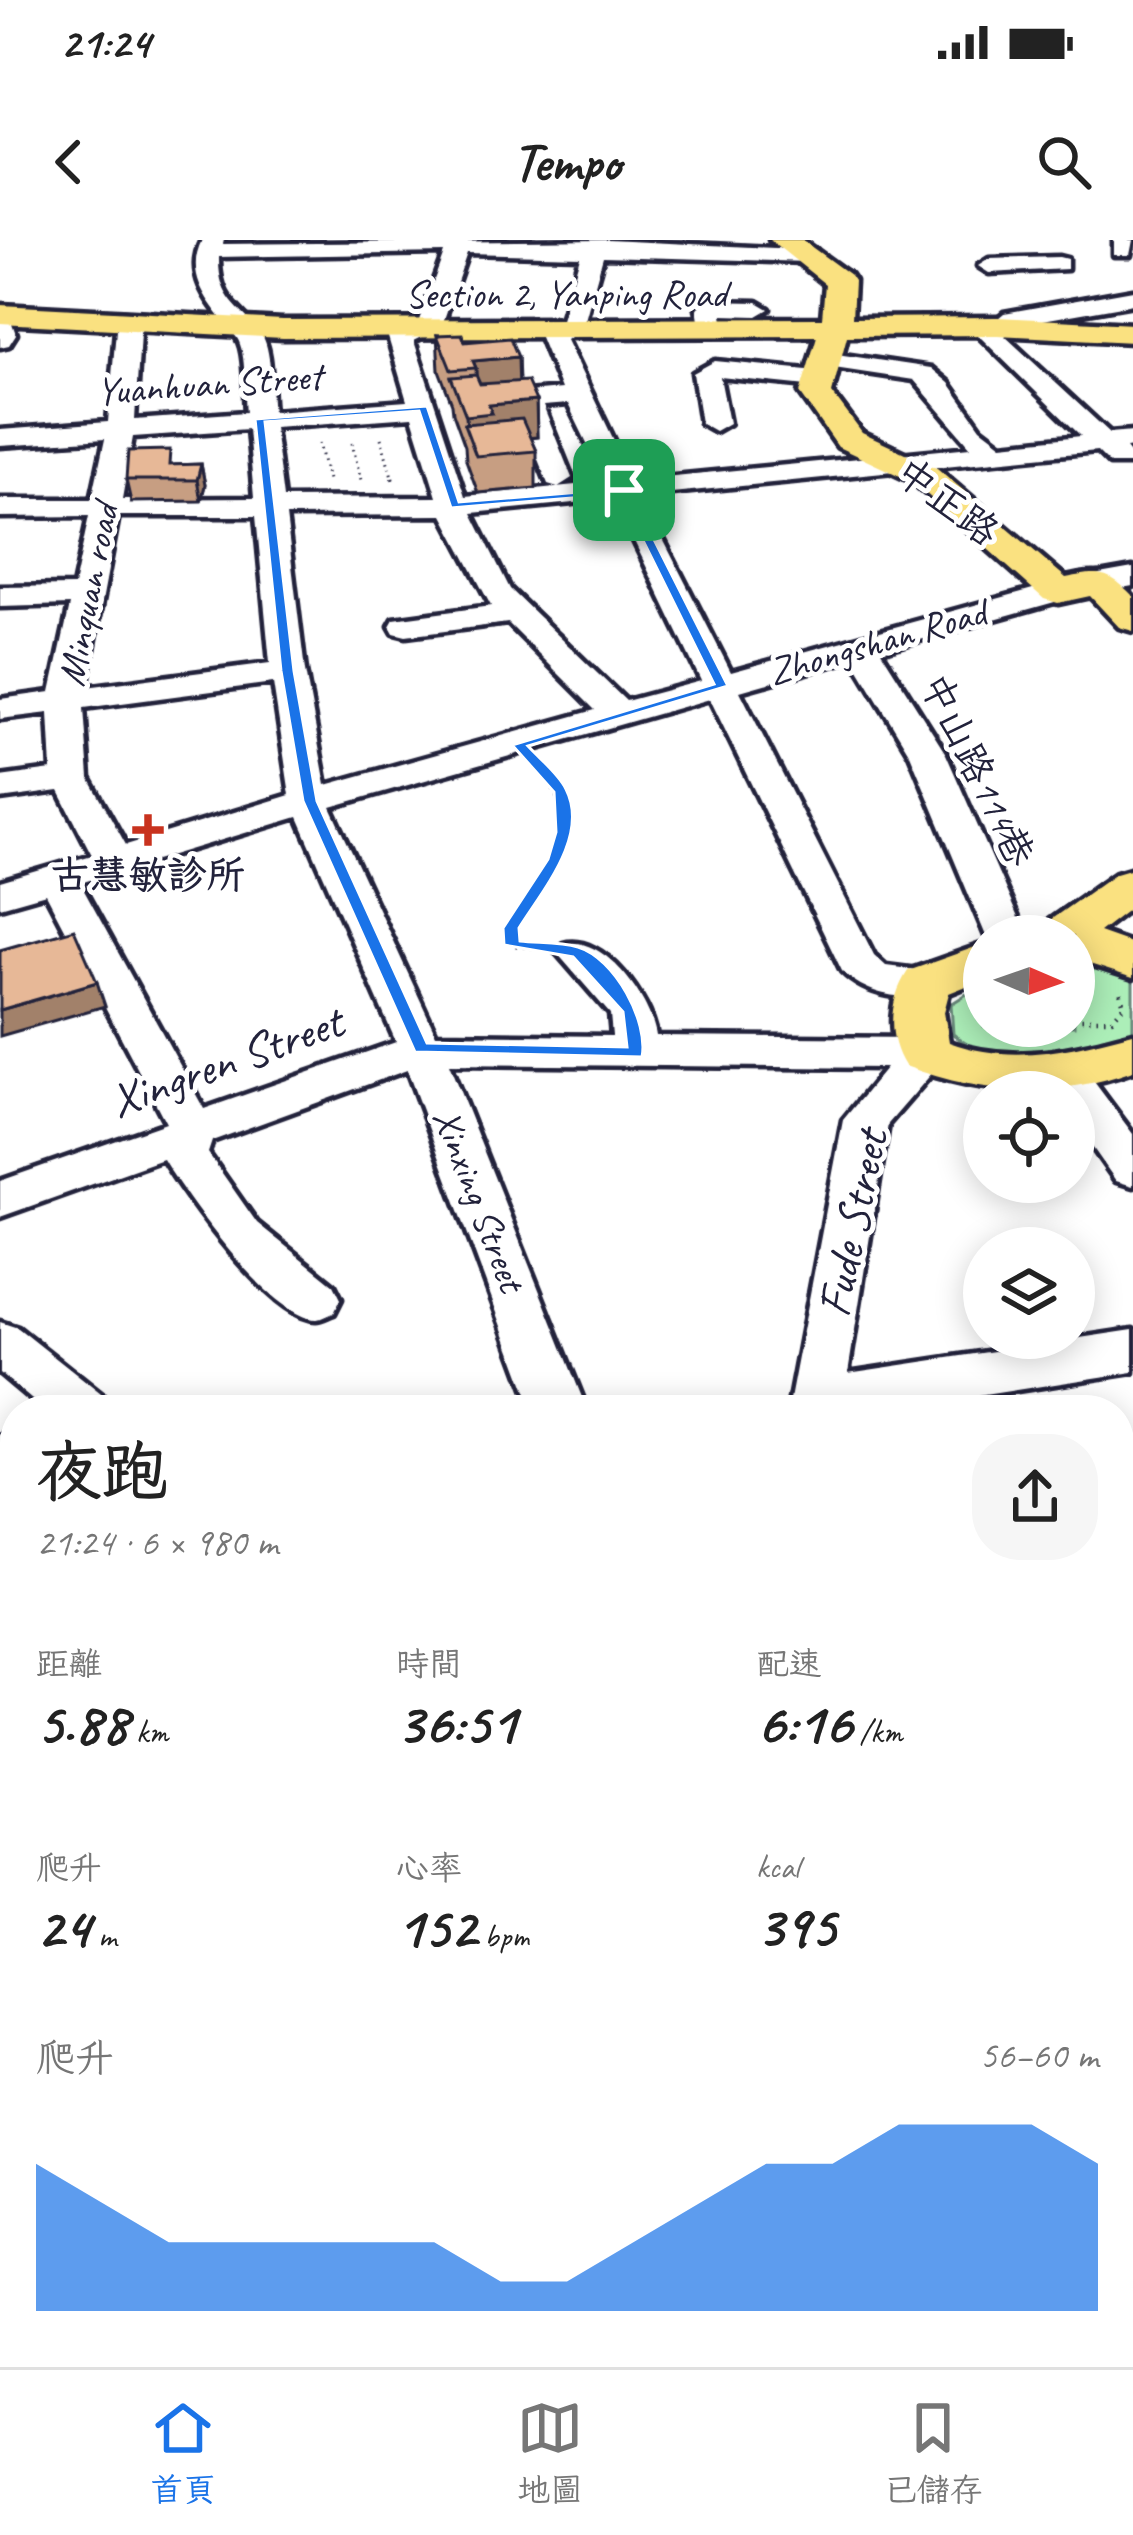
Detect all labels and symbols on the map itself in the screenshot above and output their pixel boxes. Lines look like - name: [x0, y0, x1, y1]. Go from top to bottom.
- street label: Section 2, Yanping Road: [405, 270, 732, 319]
- street label: Yuanhuan Street: [95, 351, 329, 416]
- pin: [573, 439, 675, 541]
- street label: 中正路: [886, 447, 1008, 557]
- street label: Minquan road: [46, 494, 131, 690]
- street label: Zhongshan Road: [763, 586, 997, 696]
- street label: 中山路114巷: [909, 665, 1045, 875]
- marker: 古慧敏診所: [132, 814, 164, 846]
- place label: 古慧敏診所: [50, 851, 246, 900]
- north arrow: [963, 915, 1095, 1047]
- street label: Xingren Street: [102, 990, 354, 1131]
- street label: Xinxing Street: [422, 1102, 538, 1302]
- street label: Fude Street: [803, 1120, 902, 1322]

